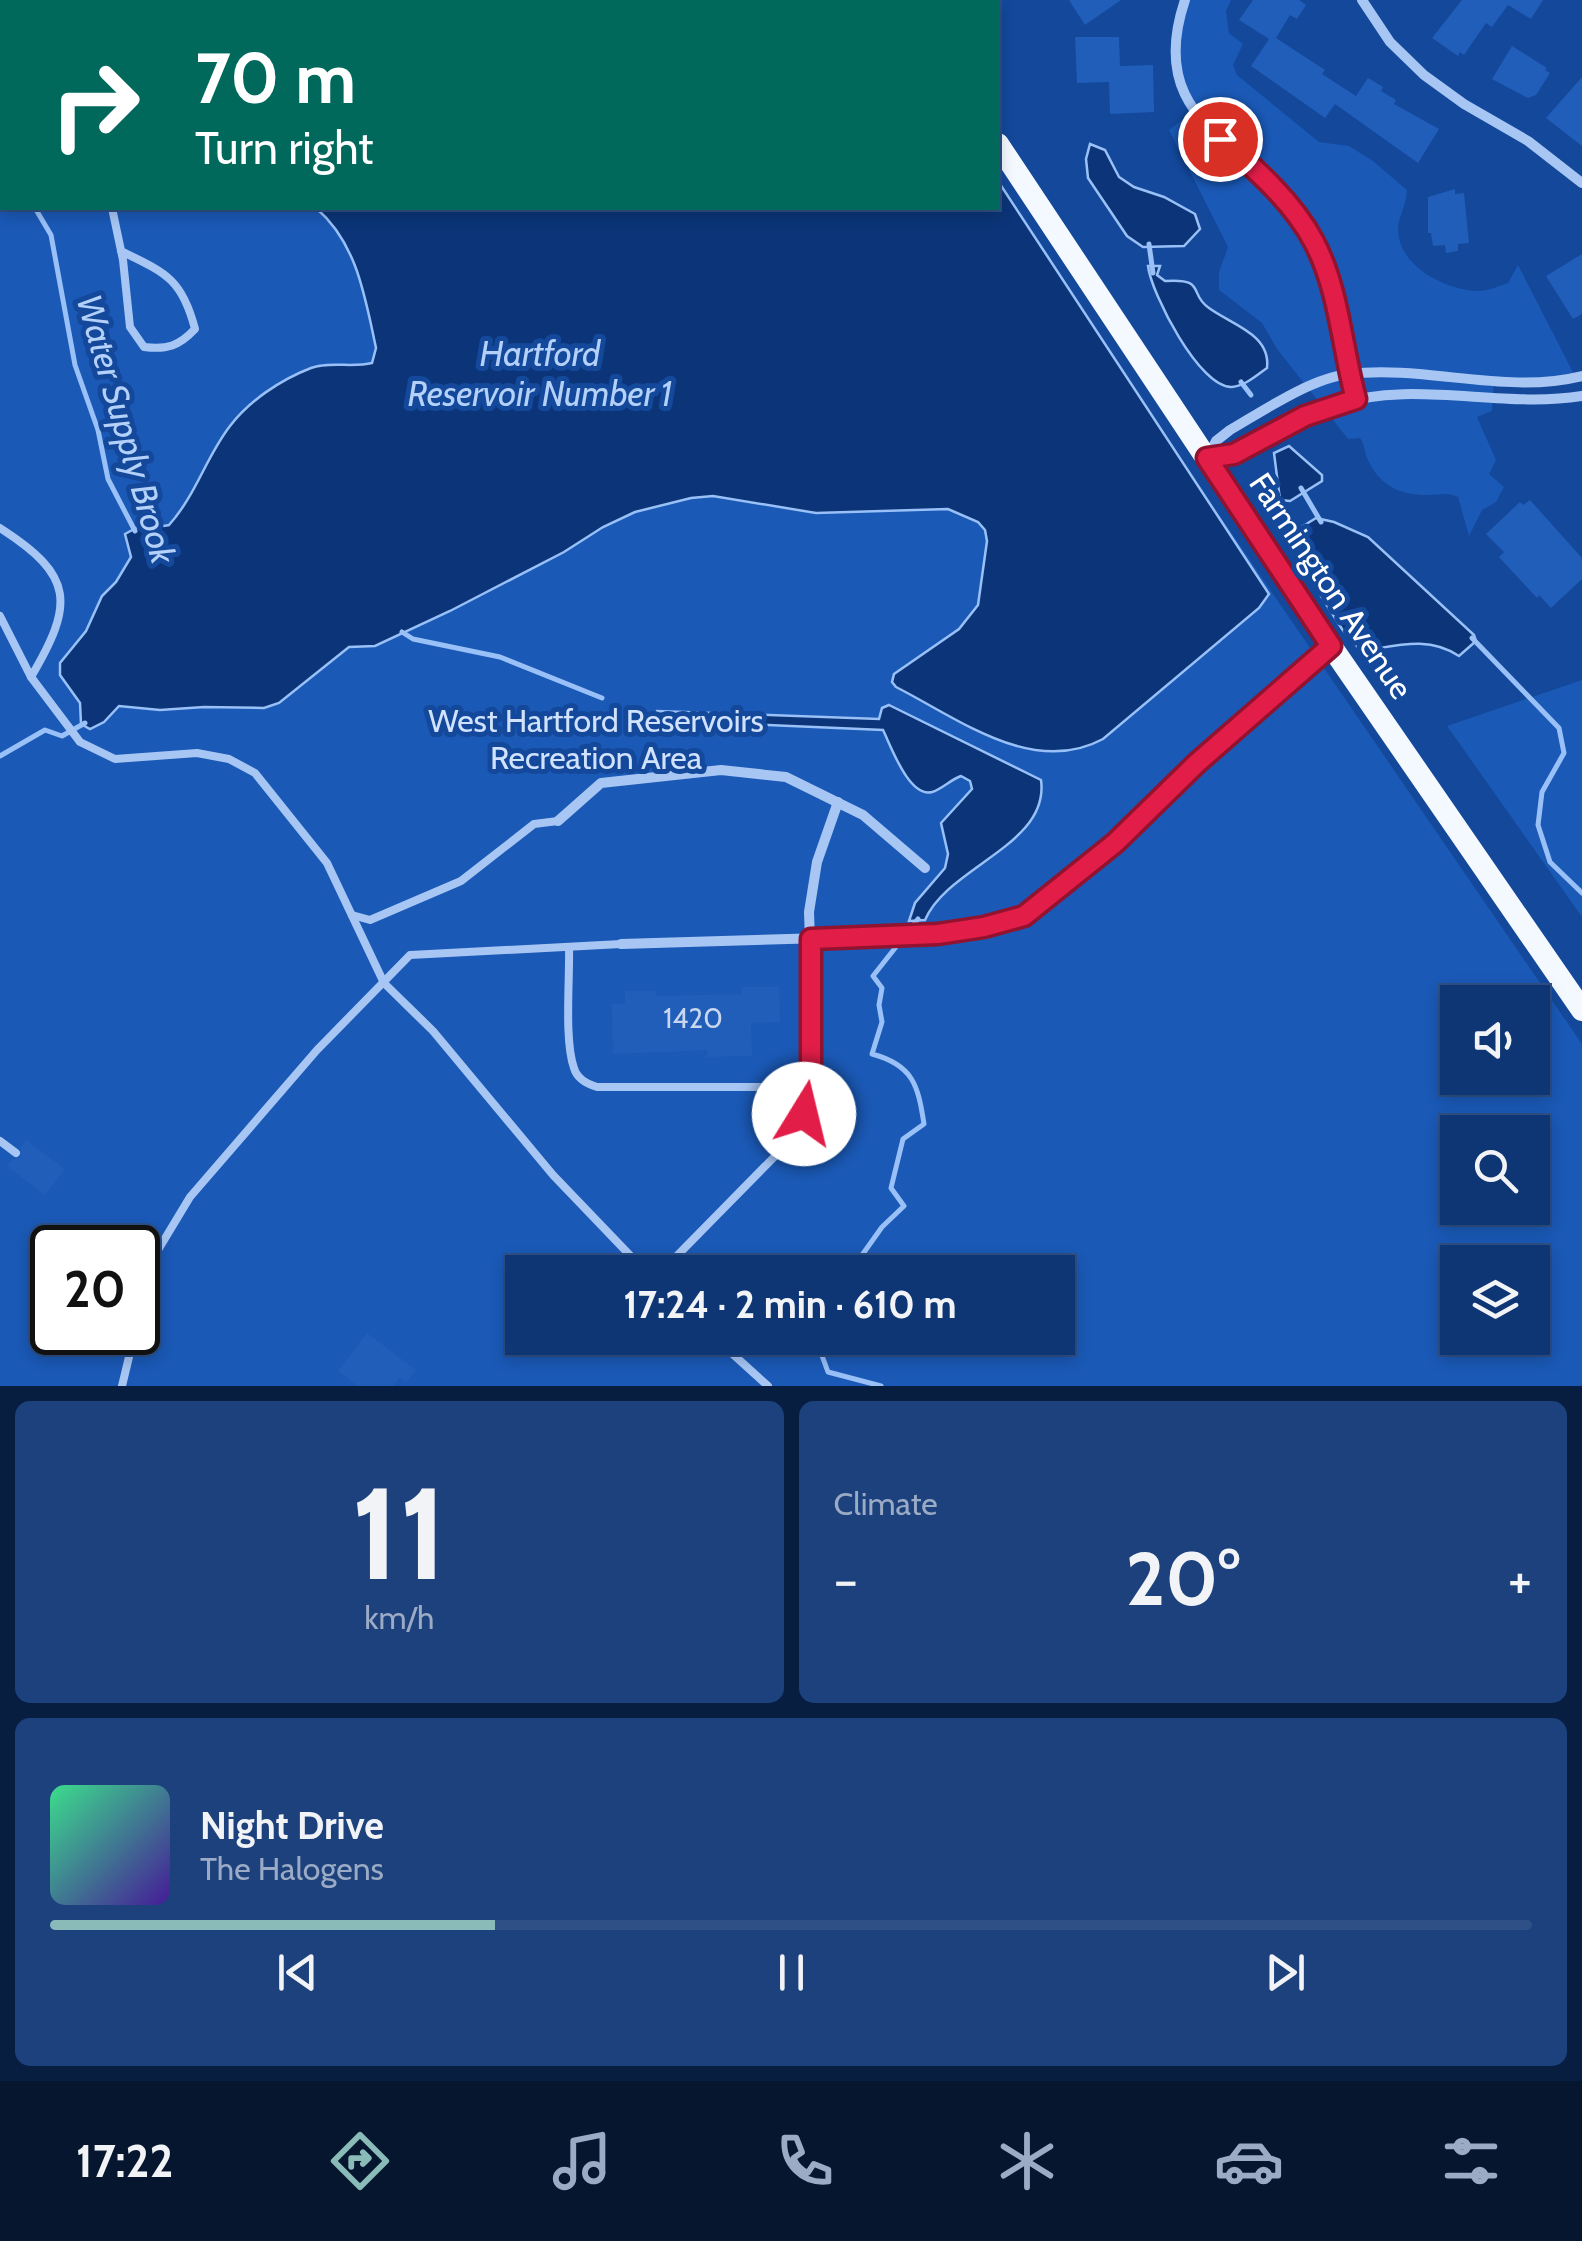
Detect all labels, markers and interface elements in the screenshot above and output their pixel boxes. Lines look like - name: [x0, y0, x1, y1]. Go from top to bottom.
- text: 70 m: [195, 35, 356, 121]
- icon: right: [30, 40, 160, 170]
- pin: [1178, 97, 1263, 182]
- icon: arrive: [1193, 112, 1248, 167]
- text: Turn right: [195, 121, 374, 175]
- water label: Water Supply Brook: [68, 289, 186, 569]
- water label: Hartford Reservoir Number 1: [407, 332, 673, 415]
- street label: Farmington Avenue: [1241, 465, 1421, 706]
- park label: West Hartford Reservoirs Recreation Area: [428, 701, 764, 777]
- map controls: [1440, 985, 1550, 1355]
- button: sound: [1440, 985, 1550, 1095]
- house number: 1420: [663, 1001, 723, 1035]
- position arrow: [752, 1062, 856, 1166]
- button: search: [1440, 1115, 1550, 1225]
- speed limit sign: 20: [30, 1225, 160, 1355]
- button: layers: [1440, 1245, 1550, 1355]
- text: 17:24 · 2 min · 610 m: [624, 1281, 956, 1328]
- text: 11: [351, 1454, 447, 1612]
- text: Climate: [834, 1484, 938, 1523]
- text: 20°: [1126, 1533, 1240, 1624]
- text: −: [834, 1546, 858, 1613]
- text: +: [1508, 1546, 1532, 1613]
- text: km/h: [364, 1598, 434, 1637]
- text: Night Drive: [200, 1802, 384, 1849]
- text: The Halogens: [200, 1849, 384, 1888]
- icon: previous: [270, 1945, 325, 2000]
- icon: pause: [764, 1945, 819, 2000]
- icon: next: [1258, 1945, 1313, 2000]
- icon: directions: [325, 2126, 395, 2196]
- icon: music: [547, 2126, 617, 2196]
- icon: phone: [770, 2126, 840, 2196]
- icon: climate: [992, 2126, 1062, 2196]
- icon: car: [1214, 2126, 1284, 2196]
- icon: filters: [1436, 2126, 1506, 2196]
- text: 17:22: [76, 2134, 173, 2188]

